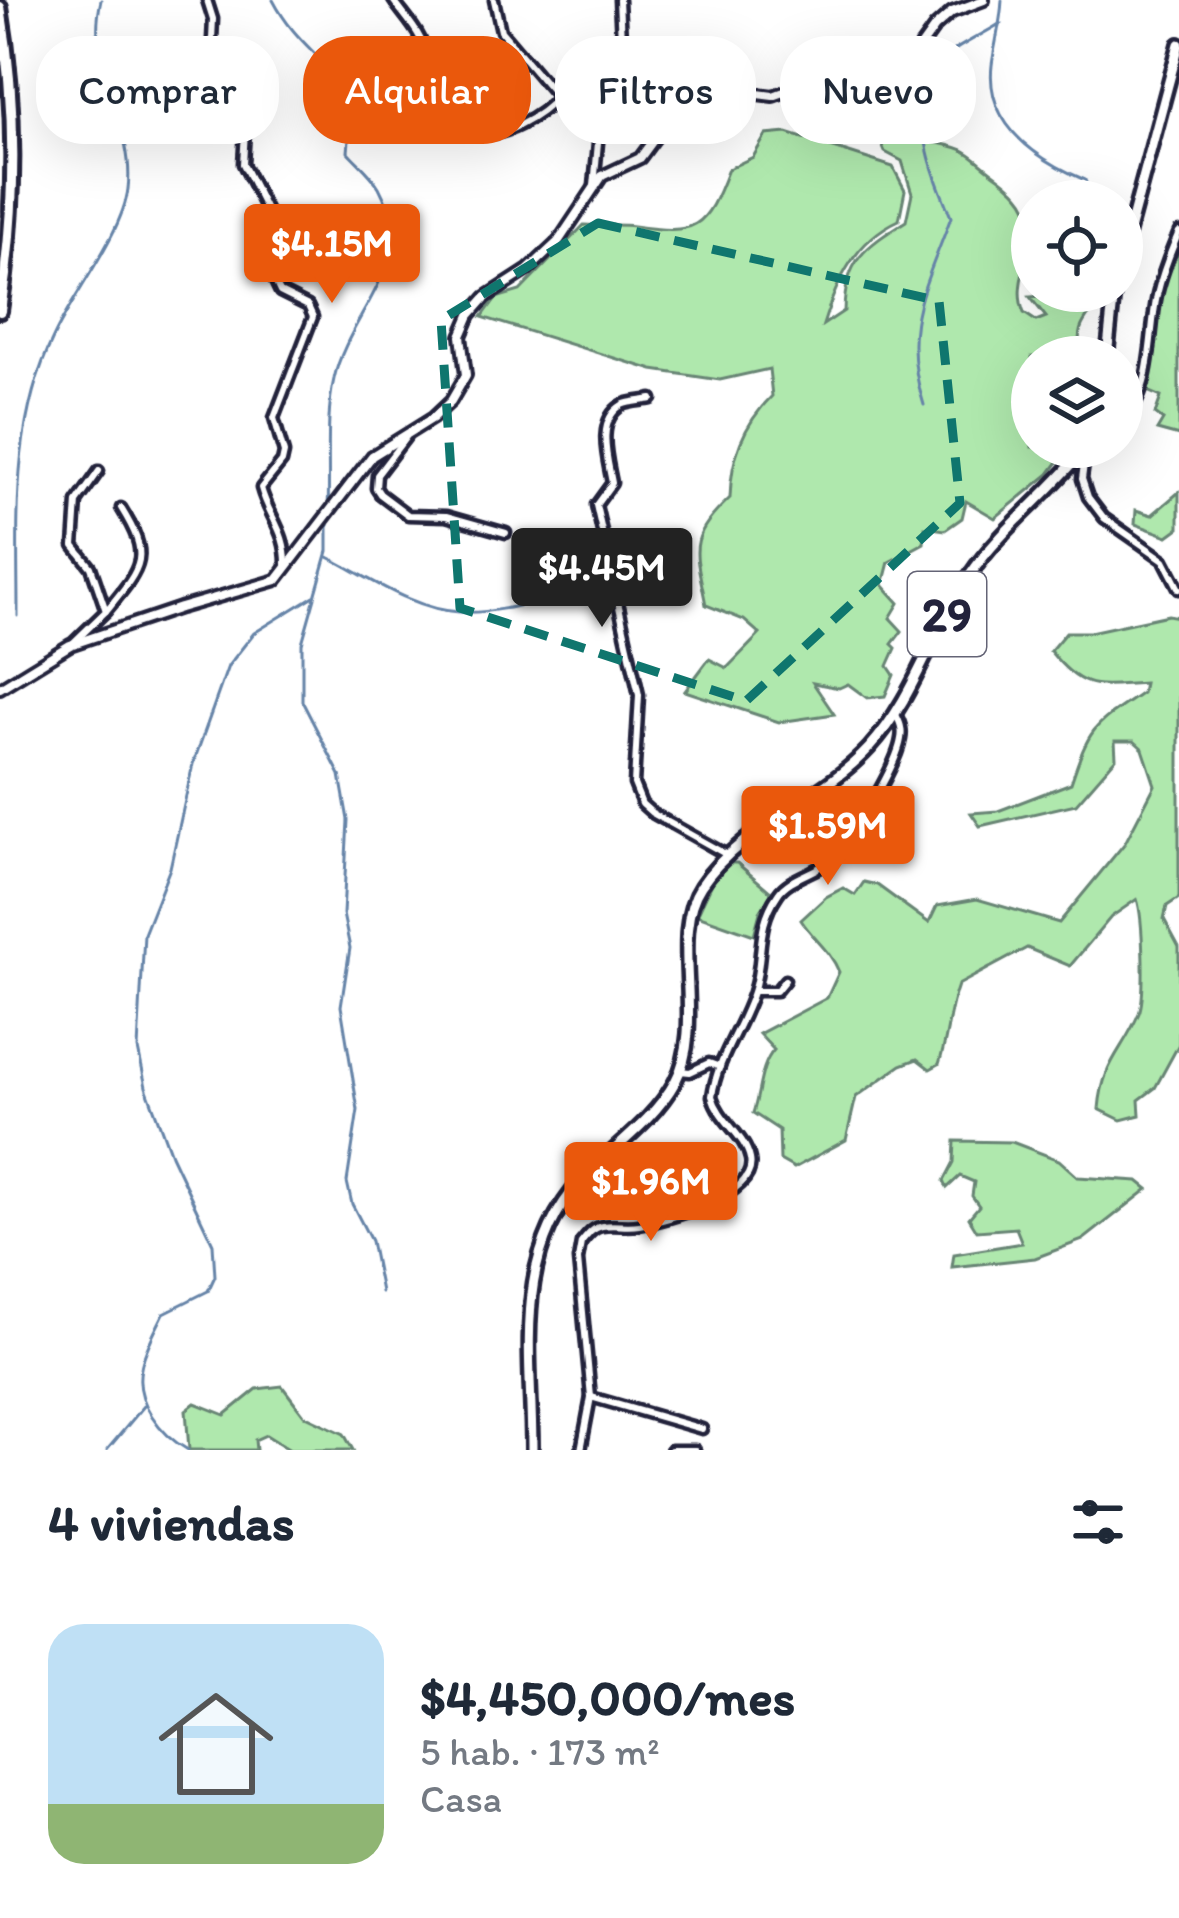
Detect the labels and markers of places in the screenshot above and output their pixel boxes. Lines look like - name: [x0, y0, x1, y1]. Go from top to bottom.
- pin: $4.15M: [234, 204, 430, 306]
- pin: $4.45M: [504, 528, 700, 630]
- pin: $1.59M: [730, 786, 926, 888]
- pin: $1.96M: [553, 1142, 749, 1244]

